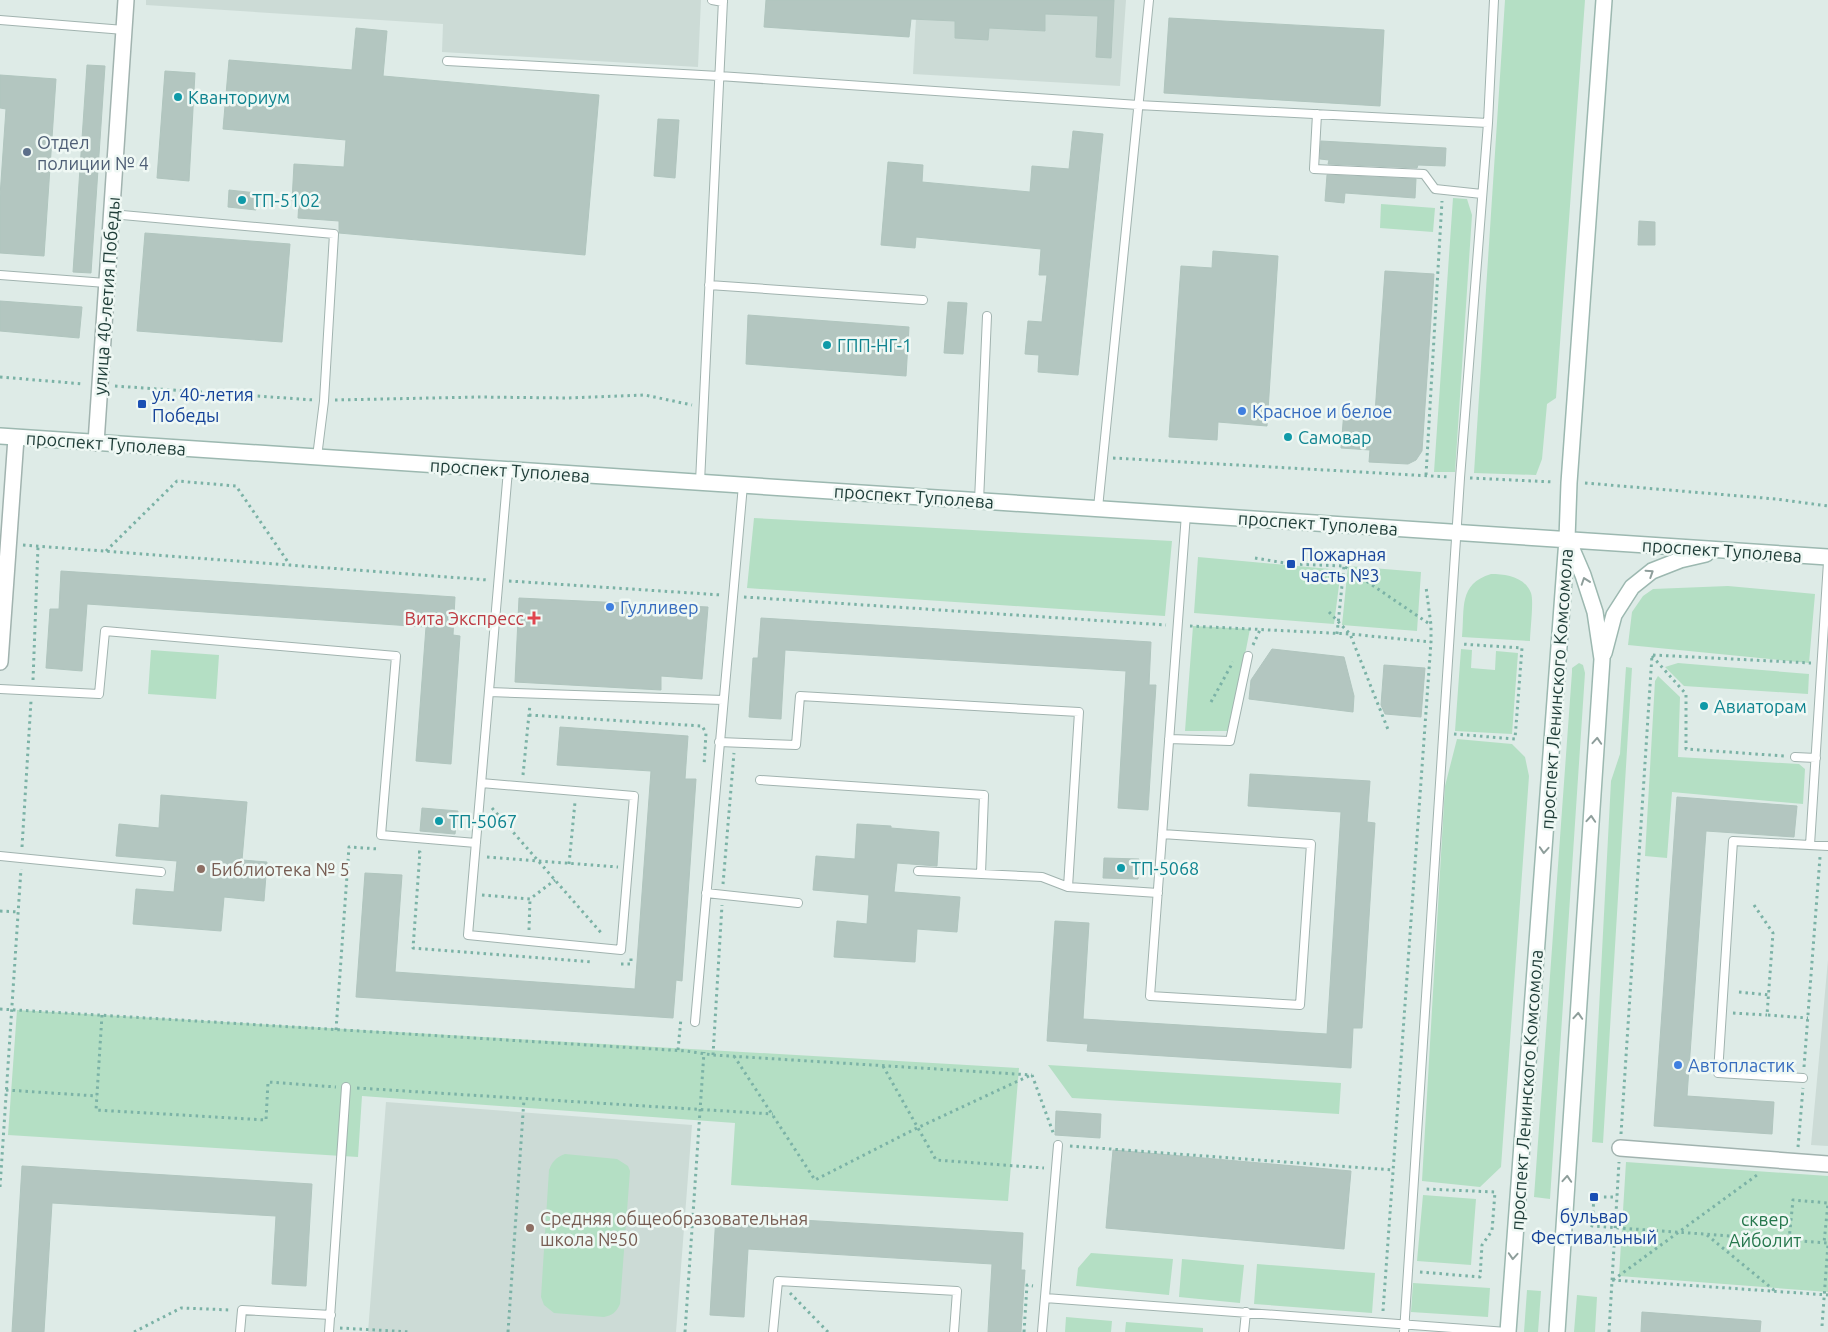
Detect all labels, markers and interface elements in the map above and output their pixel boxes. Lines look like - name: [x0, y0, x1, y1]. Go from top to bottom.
- place label: Кванториум: [188, 87, 290, 107]
- marker: Кванториум: [172, 91, 184, 103]
- place label: Отдел полиции № 4: [37, 132, 149, 173]
- marker: Отдел полиции № 4: [21, 146, 33, 158]
- place label: ТП-5102: [252, 190, 320, 210]
- marker: ТП-5102: [236, 194, 248, 206]
- street label: улица 40-летия Победы: [89, 196, 123, 396]
- place label: ГПП-НГ-1: [837, 335, 912, 355]
- marker: ГПП-НГ-1: [821, 339, 833, 351]
- place label: ул. 40-летия Победы: [152, 384, 254, 425]
- marker: ул. 40-летия Победы: [136, 398, 148, 410]
- place label: Красное и белое: [1252, 401, 1392, 421]
- marker: Красное и белое: [1236, 405, 1248, 417]
- street label: проспект Туполева: [25, 427, 187, 459]
- place label: Самовар: [1298, 427, 1372, 447]
- marker: Самовар: [1282, 431, 1294, 443]
- street label: проспект Туполева: [429, 454, 591, 486]
- street label: проспект Туполева: [833, 480, 995, 512]
- street label: проспект Туполева: [1237, 507, 1399, 539]
- street label: проспект Туполева: [1641, 534, 1803, 566]
- place label: Пожарная часть №3: [1301, 544, 1386, 585]
- street label: проспект Ленинского Комсомола: [1536, 548, 1576, 830]
- marker: Пожарная часть №3: [1285, 558, 1297, 570]
- one-way arrow: [1644, 570, 1653, 580]
- one-way arrow: [1580, 578, 1590, 586]
- place label: Гулливер: [620, 597, 699, 617]
- marker: Гулливер: [604, 601, 616, 613]
- place label: Вита Экспресс: [405, 608, 524, 628]
- marker: Вита Экспресс: [528, 612, 540, 624]
- place label: Авиаторам: [1714, 696, 1807, 716]
- marker: Авиаторам: [1698, 700, 1710, 712]
- one-way arrow: [1591, 737, 1602, 745]
- place label: ТП-5067: [449, 811, 517, 831]
- marker: ТП-5067: [433, 815, 445, 827]
- one-way arrow: [1586, 815, 1597, 823]
- one-way arrow: [1539, 846, 1550, 854]
- place label: ТП-5068: [1131, 858, 1199, 878]
- place label: Библиотека № 5: [211, 859, 350, 879]
- marker: ТП-5068: [1115, 862, 1127, 874]
- marker: Библиотека № 5: [195, 863, 207, 875]
- street label: проспект Ленинского Комсомола: [1506, 949, 1546, 1231]
- one-way arrow: [1572, 1012, 1583, 1020]
- place label: Автопластик: [1688, 1055, 1795, 1075]
- marker: Автопластик: [1672, 1059, 1684, 1071]
- one-way arrow: [1561, 1174, 1572, 1182]
- marker: бульвар Фестивальный: [1588, 1191, 1600, 1203]
- place label: бульвар Фестивальный: [1531, 1206, 1657, 1247]
- place label: Средняя общеобразовательная школа №50: [540, 1208, 808, 1249]
- park label: сквер Айболит: [1729, 1209, 1801, 1250]
- marker: Средняя общеобразовательная школа №50: [524, 1222, 536, 1234]
- one-way arrow: [1508, 1252, 1519, 1260]

